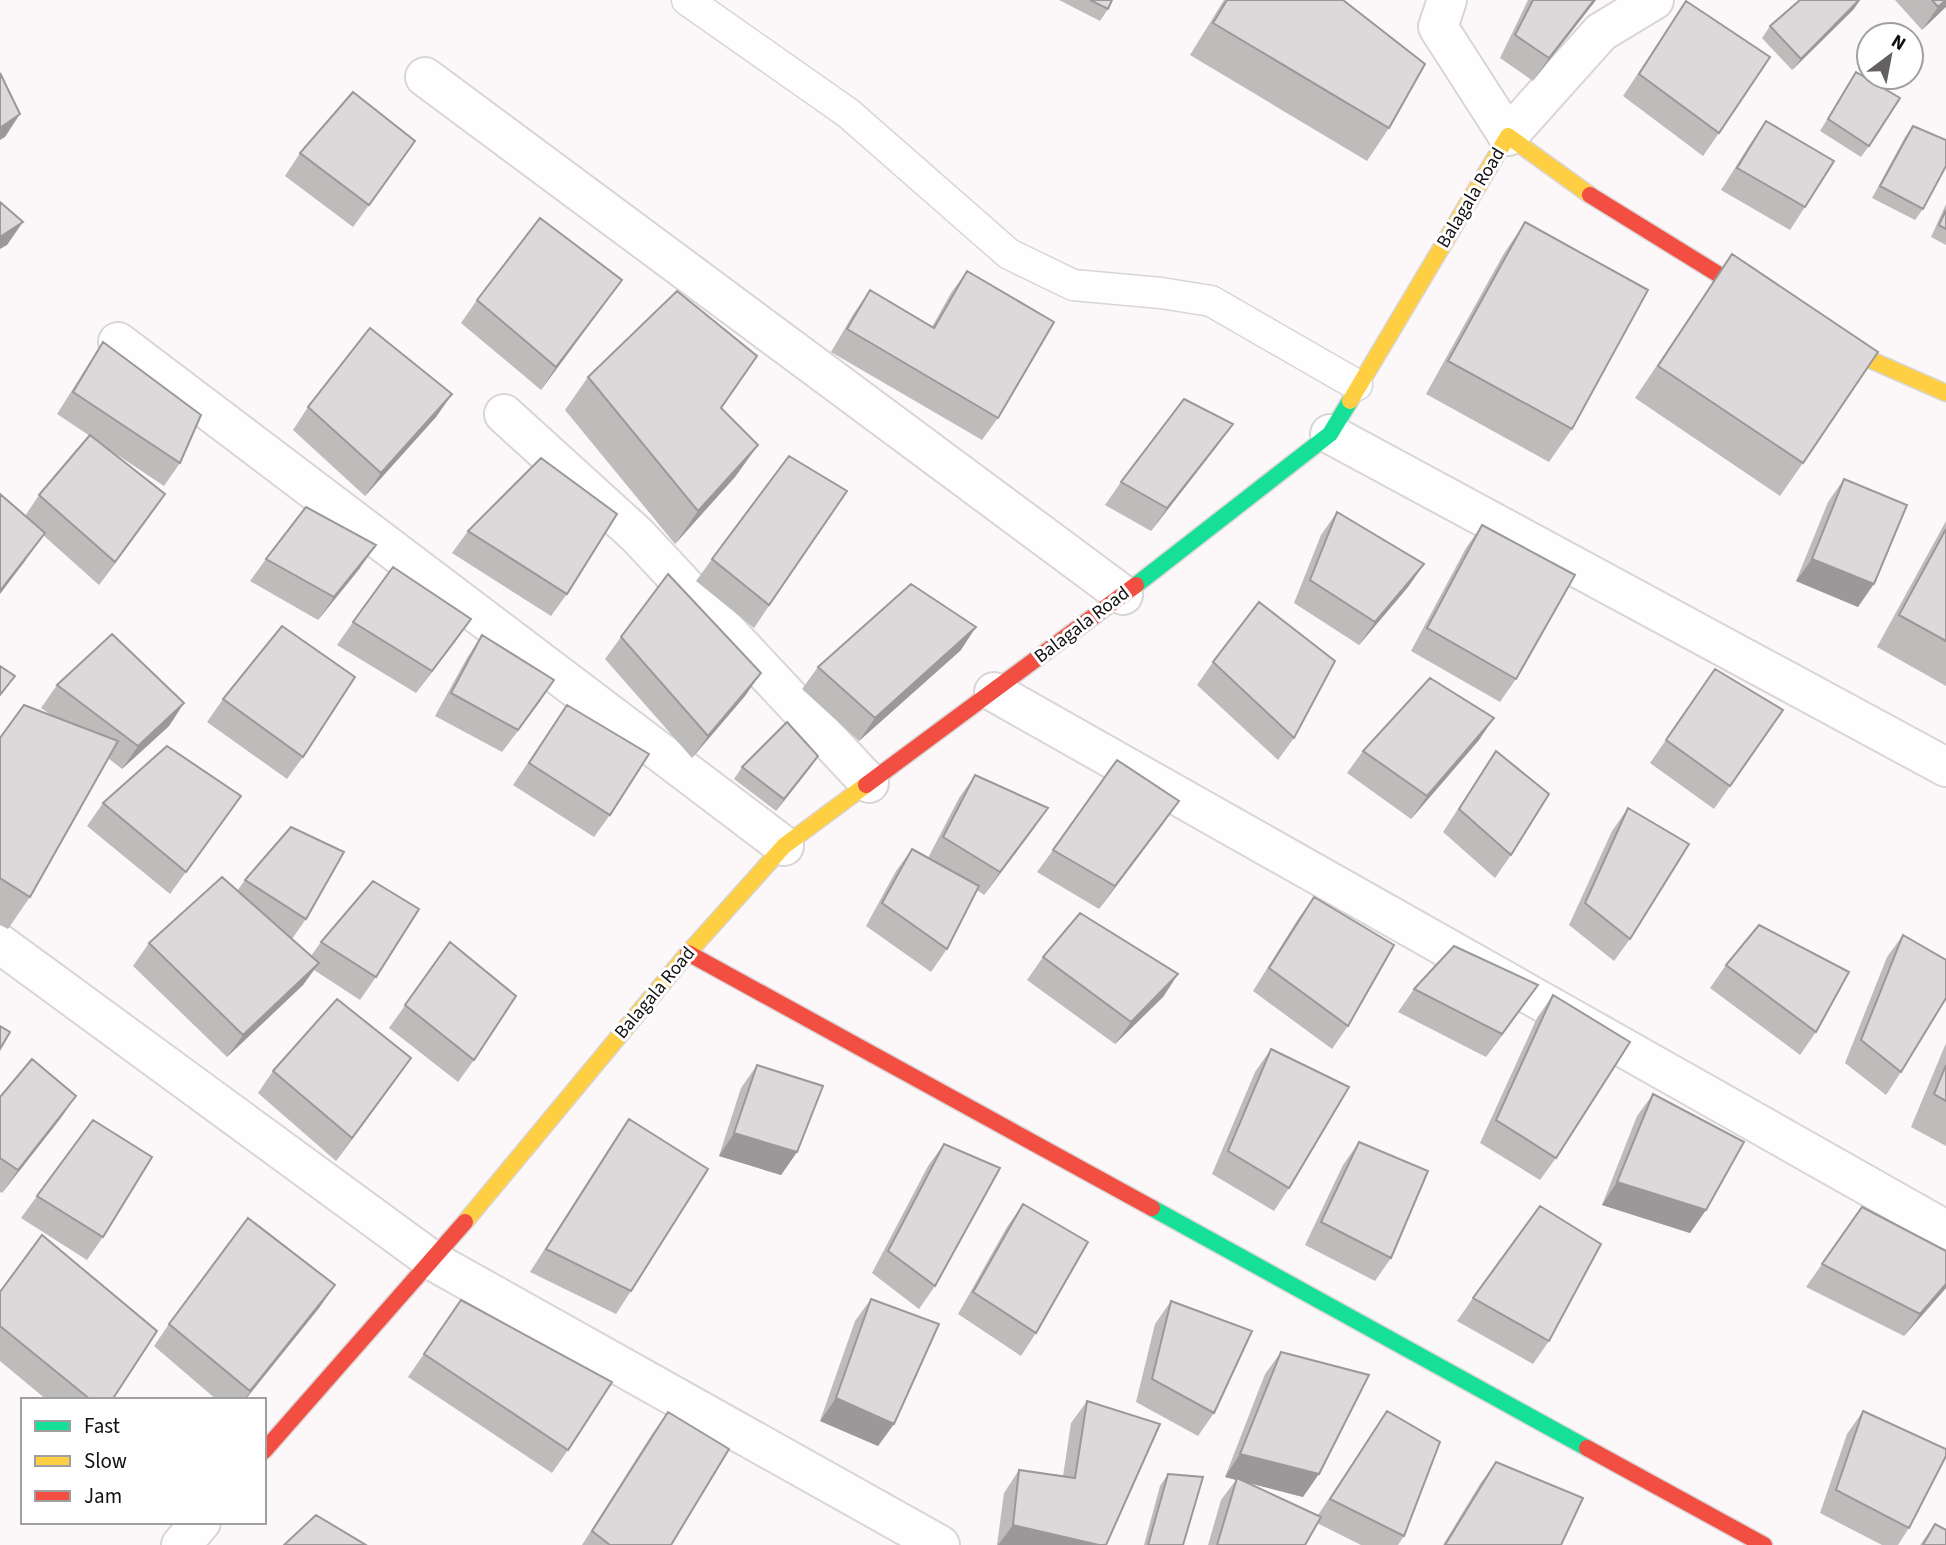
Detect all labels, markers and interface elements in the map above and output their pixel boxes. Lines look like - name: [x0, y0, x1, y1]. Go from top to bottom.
- north arrow: [1855, 21, 1925, 91]
- text: N: [1886, 28, 1911, 58]
- street label: Balagala Road: [1430, 143, 1512, 253]
- street label: Balagala Road: [1029, 580, 1135, 670]
- street label: Balagala Road: [608, 941, 702, 1045]
- legend: [21, 1398, 266, 1524]
- text: Fast: [84, 1411, 120, 1441]
- text: Slow: [84, 1446, 127, 1476]
- text: Jam: [84, 1481, 122, 1511]

